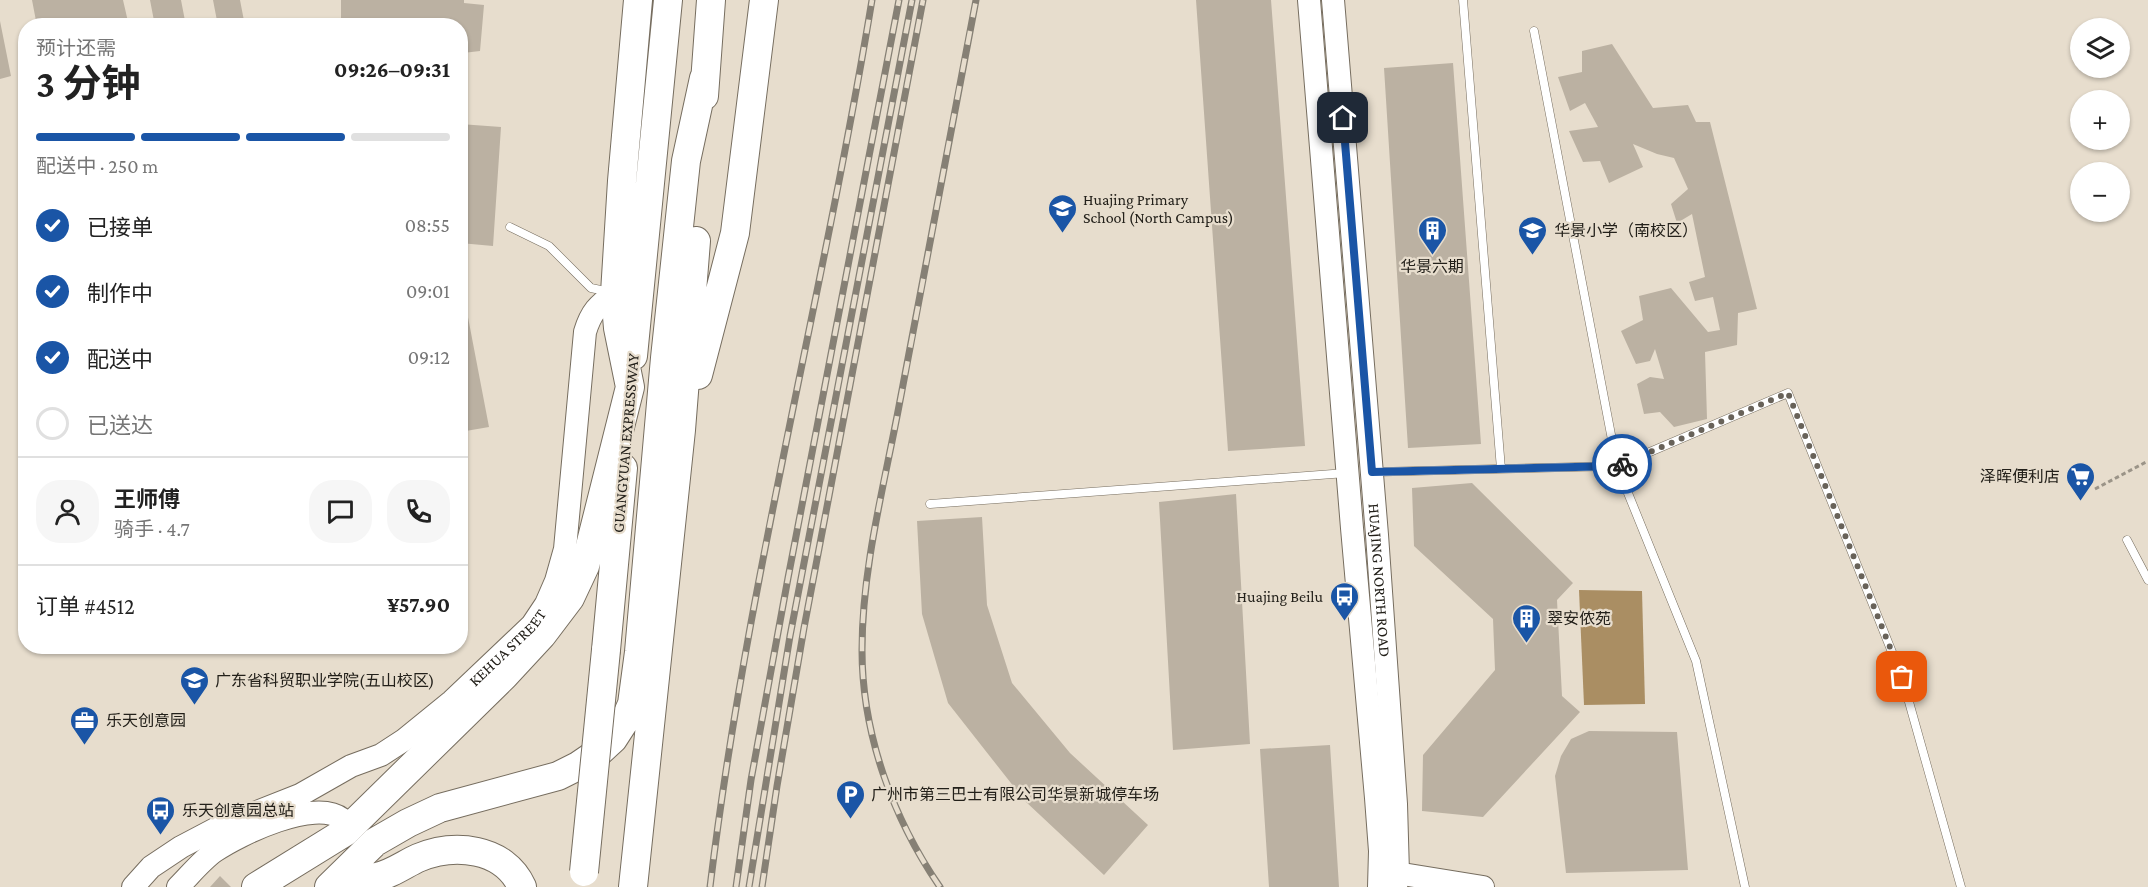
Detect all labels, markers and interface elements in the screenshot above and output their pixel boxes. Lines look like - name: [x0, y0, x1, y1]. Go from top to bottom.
- map controls: [2070, 18, 2130, 222]
- button: layers: [2070, 18, 2130, 78]
- text: 预计还需: [36, 37, 116, 59]
- text: 09:26–09:31: [334, 57, 450, 82]
- text: 3 分钟: [36, 62, 141, 105]
- button: +: [2070, 90, 2130, 150]
- pin: [1317, 92, 1368, 143]
- icon: home: [1326, 101, 1359, 134]
- text: 配送中 · 250 m: [36, 155, 158, 177]
- button: −: [2070, 162, 2130, 222]
- place label: Huajing Primary School (North Campus): [1083, 191, 1234, 227]
- school or university icon: Huajing Primary School (North Campus): [1046, 192, 1078, 234]
- icon: check: [36, 209, 69, 242]
- text: 08:55: [405, 214, 450, 236]
- building icon: 华景六期: [1416, 214, 1448, 256]
- school or university icon: 华景小学（南校区）: [1517, 214, 1549, 256]
- text: 已接单: [87, 215, 153, 240]
- place label: 华景小学（南校区）: [1554, 222, 1698, 239]
- place label: 华景六期: [1400, 258, 1464, 275]
- icon: check: [36, 275, 69, 308]
- text: 09:01: [406, 280, 450, 302]
- text: 制作中: [87, 281, 153, 306]
- icon: check: [36, 341, 69, 374]
- text: 09:12: [408, 346, 450, 368]
- text: 配送中: [87, 347, 153, 372]
- street label: GUANGYUAN EXPRESSWAY: [609, 352, 642, 534]
- text: 已送达: [87, 413, 153, 438]
- courier: [1592, 434, 1652, 494]
- icon: bike: [1606, 448, 1639, 481]
- supermarket icon: 泽晖便利店: [2065, 460, 2097, 502]
- place label: 泽晖便利店: [1980, 468, 2060, 485]
- button: person: [36, 480, 99, 543]
- button: chat: [309, 480, 372, 543]
- button: phone: [387, 480, 450, 543]
- text: 王师傅: [114, 487, 180, 512]
- street label: HUAJING NORTH ROAD: [1365, 503, 1394, 658]
- text: 骑手 · 4.7: [114, 518, 190, 540]
- bus stop icon: Huajing Beilu: [1328, 580, 1360, 622]
- place label: Huajing Beilu: [1237, 588, 1324, 606]
- text: ¥57.90: [387, 592, 450, 617]
- text: 订单 #4512: [36, 594, 135, 619]
- building icon: 翠安侬苑: [1510, 602, 1542, 644]
- street label: KEHUA STREET: [466, 606, 549, 689]
- place label: 翠安侬苑: [1547, 610, 1611, 627]
- pin: [1876, 651, 1927, 702]
- icon: bag: [1885, 660, 1918, 693]
- school or university icon: 广东省科贸职业学院(五山校区): [178, 664, 210, 706]
- place label: 广东省科贸职业学院(五山校区): [215, 672, 434, 690]
- office icon: 乐天创意园: [69, 704, 101, 746]
- place label: 乐天创意园: [106, 712, 186, 729]
- parking icon: 广州市第三巴士有限公司华景新城停车场: [834, 778, 866, 820]
- place label: 广州市第三巴士有限公司华景新城停车场: [871, 786, 1159, 803]
- bus stop icon: 乐天创意园总站: [145, 794, 177, 836]
- place label: 乐天创意园总站: [182, 802, 294, 819]

